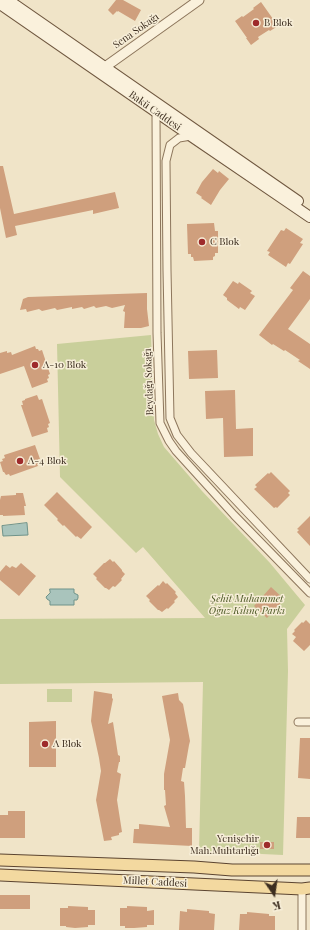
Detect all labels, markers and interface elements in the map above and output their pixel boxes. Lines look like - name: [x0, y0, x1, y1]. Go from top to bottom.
- street label: Sena Sokağı: [111, 11, 161, 51]
- place label: B Blok: [264, 17, 292, 29]
- marker: B Blok: [251, 18, 261, 28]
- street label: Bakü Caddesi: [127, 89, 183, 133]
- place label: C Blok: [210, 236, 239, 248]
- marker: C Blok: [197, 237, 207, 247]
- street label: Beydağı Sokağı: [142, 348, 156, 416]
- place label: A-10 Blok: [43, 359, 86, 371]
- marker: A-10 Blok: [30, 360, 40, 370]
- place label: A-4 Blok: [28, 455, 66, 467]
- marker: A-4 Blok: [15, 456, 25, 466]
- park label: Şehit Muhammet Oğuz Kılınç Parkı: [209, 593, 285, 616]
- place label: A Blok: [53, 738, 82, 750]
- marker: A Blok: [40, 739, 50, 749]
- place label: Yenişehir Mah.Muhtarlığı: [190, 833, 259, 856]
- marker: Yenişehir Mah.Muhtarlığı: [262, 840, 272, 850]
- street label: Millet Caddesi: [123, 874, 187, 890]
- north arrow: [254, 874, 294, 914]
- text: K: [271, 898, 282, 914]

